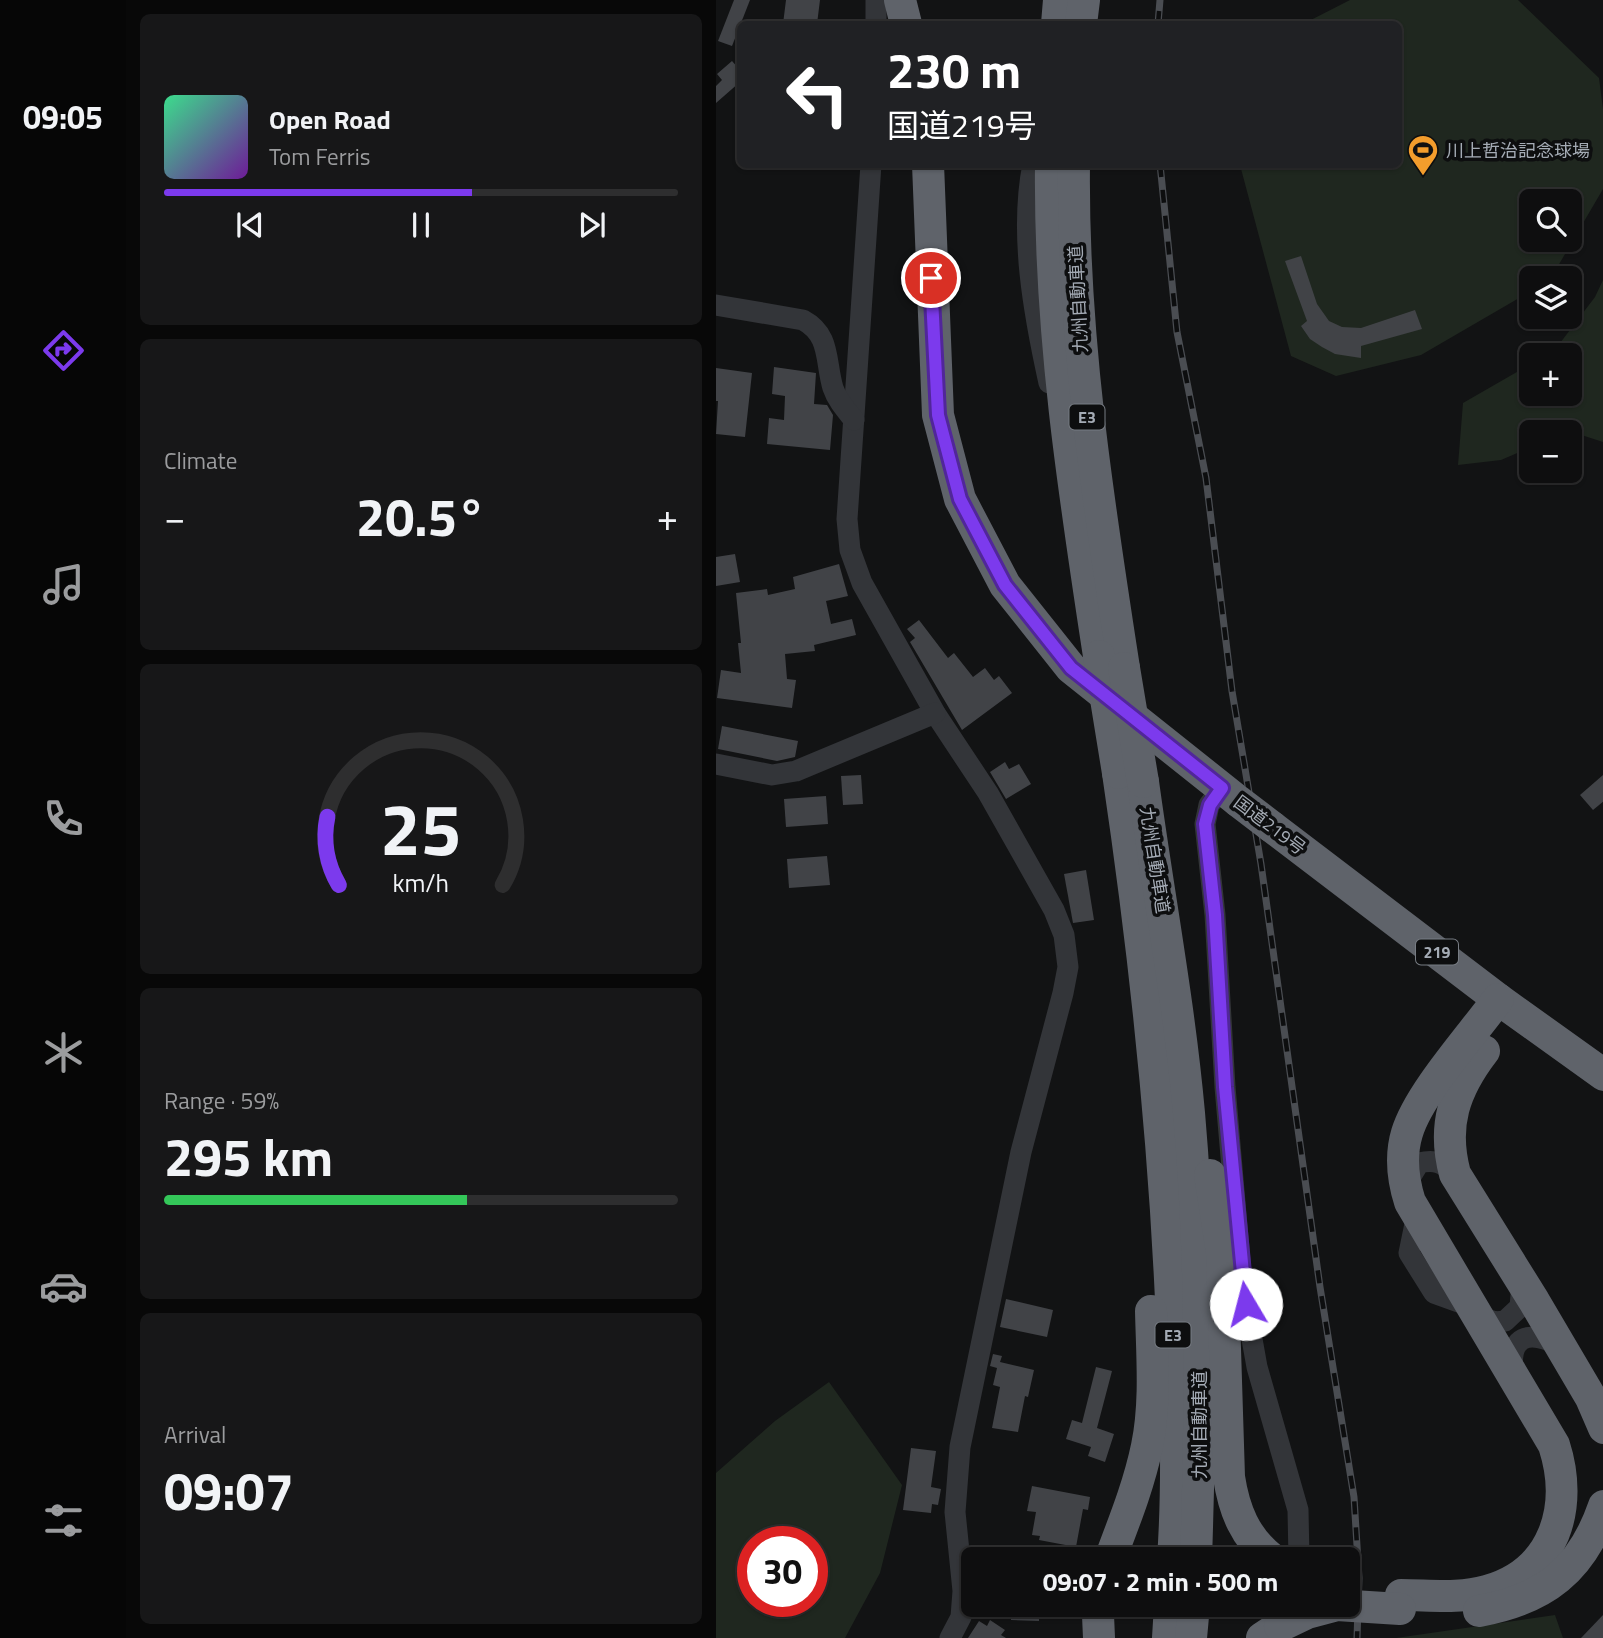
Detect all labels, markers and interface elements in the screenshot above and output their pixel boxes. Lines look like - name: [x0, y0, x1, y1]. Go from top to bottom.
- text: 230 m: [887, 32, 1021, 107]
- icon: left: [772, 49, 863, 140]
- text: 09:05: [23, 93, 103, 141]
- text: Open Road: [269, 100, 391, 139]
- text: 国道219号: [887, 101, 1037, 149]
- sports icon: 川上哲治記念球場: [1406, 133, 1440, 177]
- place label: 川上哲治記念球場: [1446, 137, 1590, 164]
- text: Tom Ferris: [269, 139, 370, 174]
- map controls: [1519, 189, 1582, 483]
- button: search: [1519, 189, 1582, 252]
- icon: previous: [231, 206, 269, 244]
- icon: pause: [402, 206, 440, 244]
- icon: next: [573, 206, 611, 244]
- street label: 九州自動車道: [1062, 244, 1094, 354]
- pin: [901, 248, 961, 308]
- icon: arrive: [912, 259, 950, 297]
- button: layers: [1519, 266, 1582, 329]
- icon: directions: [39, 326, 88, 375]
- button: +: [1519, 343, 1582, 406]
- road number: E3: [1070, 404, 1104, 430]
- button: −: [1519, 420, 1582, 483]
- text: Climate: [164, 443, 237, 478]
- text: 20.5°: [356, 477, 486, 556]
- text: −: [164, 488, 185, 546]
- text: +: [657, 488, 678, 546]
- icon: music: [39, 560, 88, 609]
- text: 25: [380, 773, 462, 883]
- street label: 国道219号: [1228, 789, 1312, 861]
- icon: phone: [39, 794, 88, 843]
- street label: 九州自動車道: [1133, 805, 1177, 915]
- text: km/h: [393, 864, 449, 902]
- road number: 219: [1416, 940, 1458, 964]
- icon: climate: [39, 1028, 88, 1077]
- text: Range · 59%: [164, 1083, 279, 1118]
- text: 295 km: [164, 1117, 333, 1196]
- icon: car: [39, 1262, 88, 1311]
- position arrow: [1209, 1267, 1283, 1341]
- road number: E3: [1156, 1322, 1191, 1348]
- street label: 九州自動車道: [1186, 1371, 1213, 1479]
- text: Arrival: [164, 1417, 226, 1452]
- text: 09:07: [164, 1451, 294, 1530]
- icon: filters: [39, 1496, 88, 1545]
- speed limit sign: 30: [737, 1526, 828, 1617]
- text: 09:07 · 2 min · 500 m: [1043, 1562, 1278, 1601]

